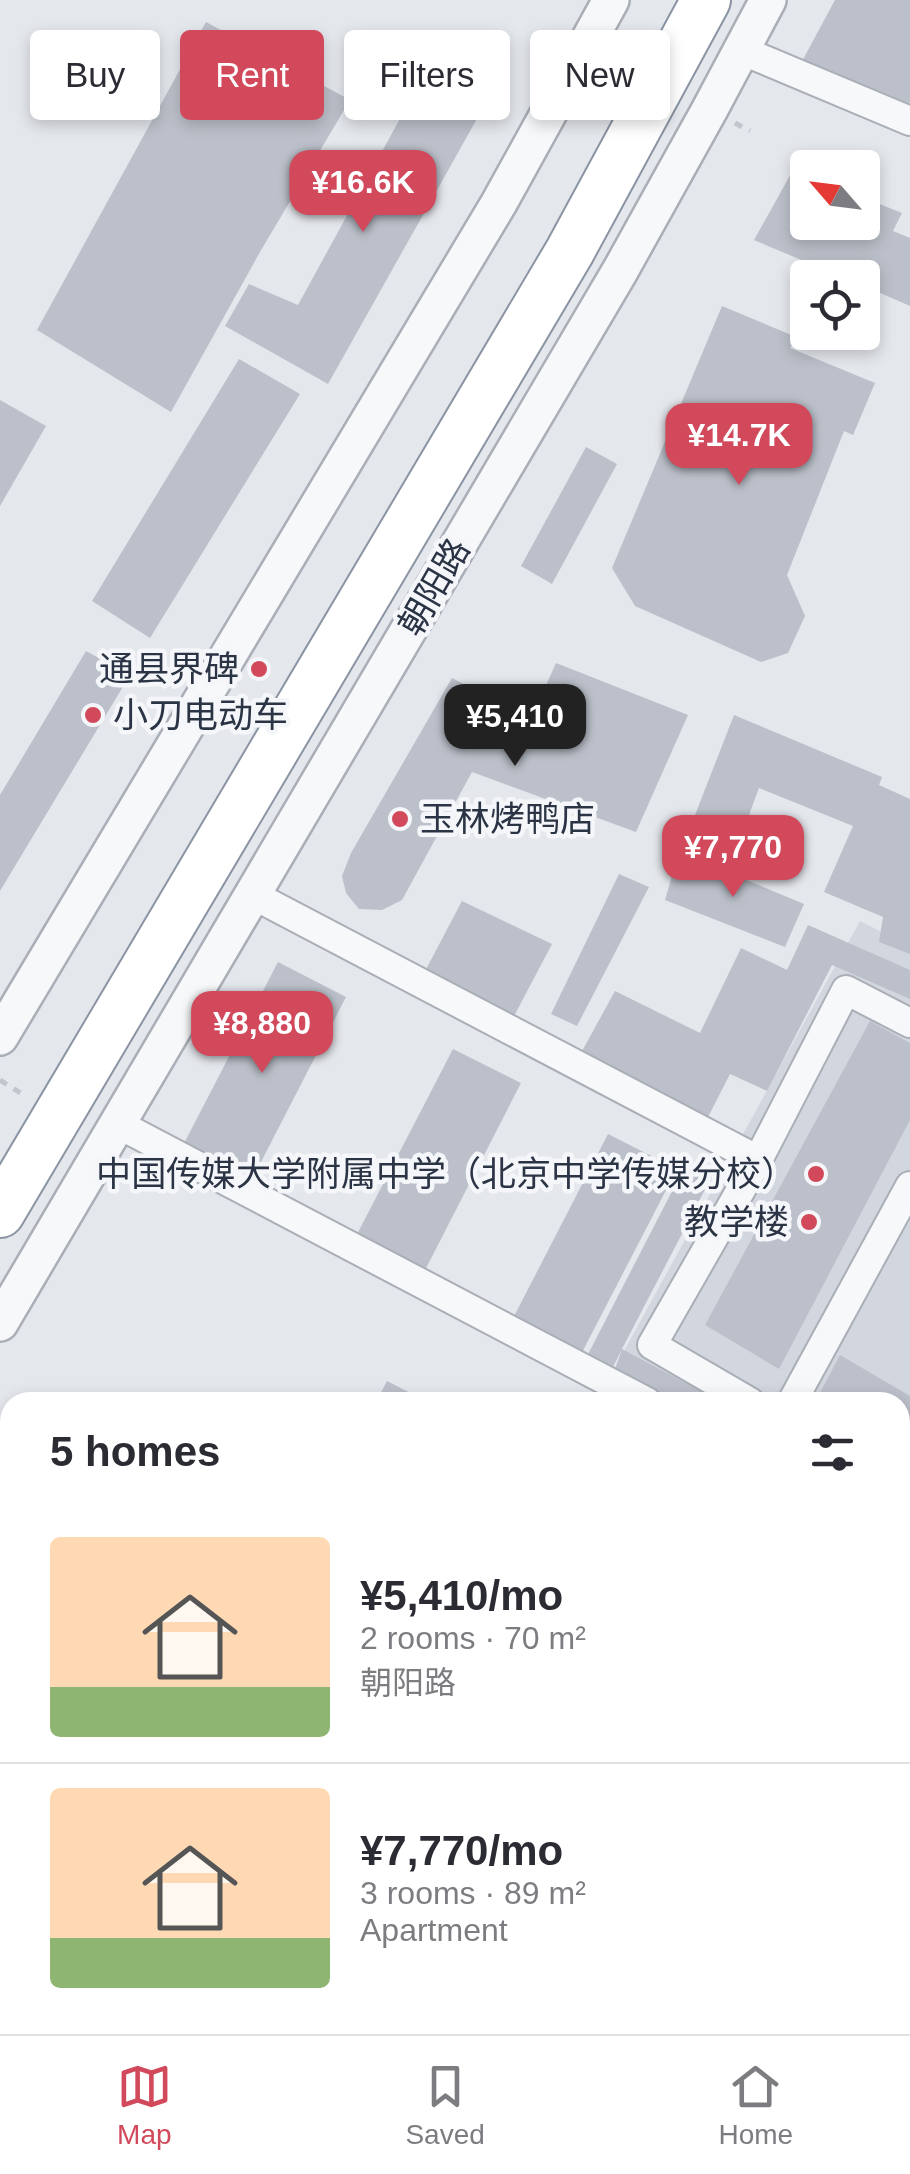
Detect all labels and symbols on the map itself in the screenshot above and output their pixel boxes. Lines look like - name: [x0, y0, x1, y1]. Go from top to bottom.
- pin: ¥16.6K: [282, 150, 444, 235]
- north arrow: [790, 150, 880, 240]
- pin: ¥14.7K: [658, 403, 820, 488]
- street label: 朝阳路: [390, 532, 477, 642]
- place label: 通县界碑: [99, 649, 239, 688]
- marker: 通县界碑: [248, 658, 270, 680]
- pin: ¥5,410: [434, 684, 596, 769]
- place label: 小刀电动车: [113, 695, 288, 734]
- marker: 小刀电动车: [82, 704, 104, 726]
- place label: 玉林烤鸭店: [420, 799, 595, 838]
- marker: 玉林烤鸭店: [389, 808, 411, 830]
- pin: ¥7,770: [652, 815, 814, 900]
- pin: ¥8,880: [181, 991, 343, 1076]
- place label: 中国传媒大学附属中学（北京中学传媒分校）: [96, 1154, 796, 1193]
- marker: 中国传媒大学附属中学（北京中学传媒分校）: [805, 1163, 827, 1185]
- place label: 教学楼: [684, 1202, 789, 1241]
- marker: 教学楼: [798, 1211, 820, 1233]

